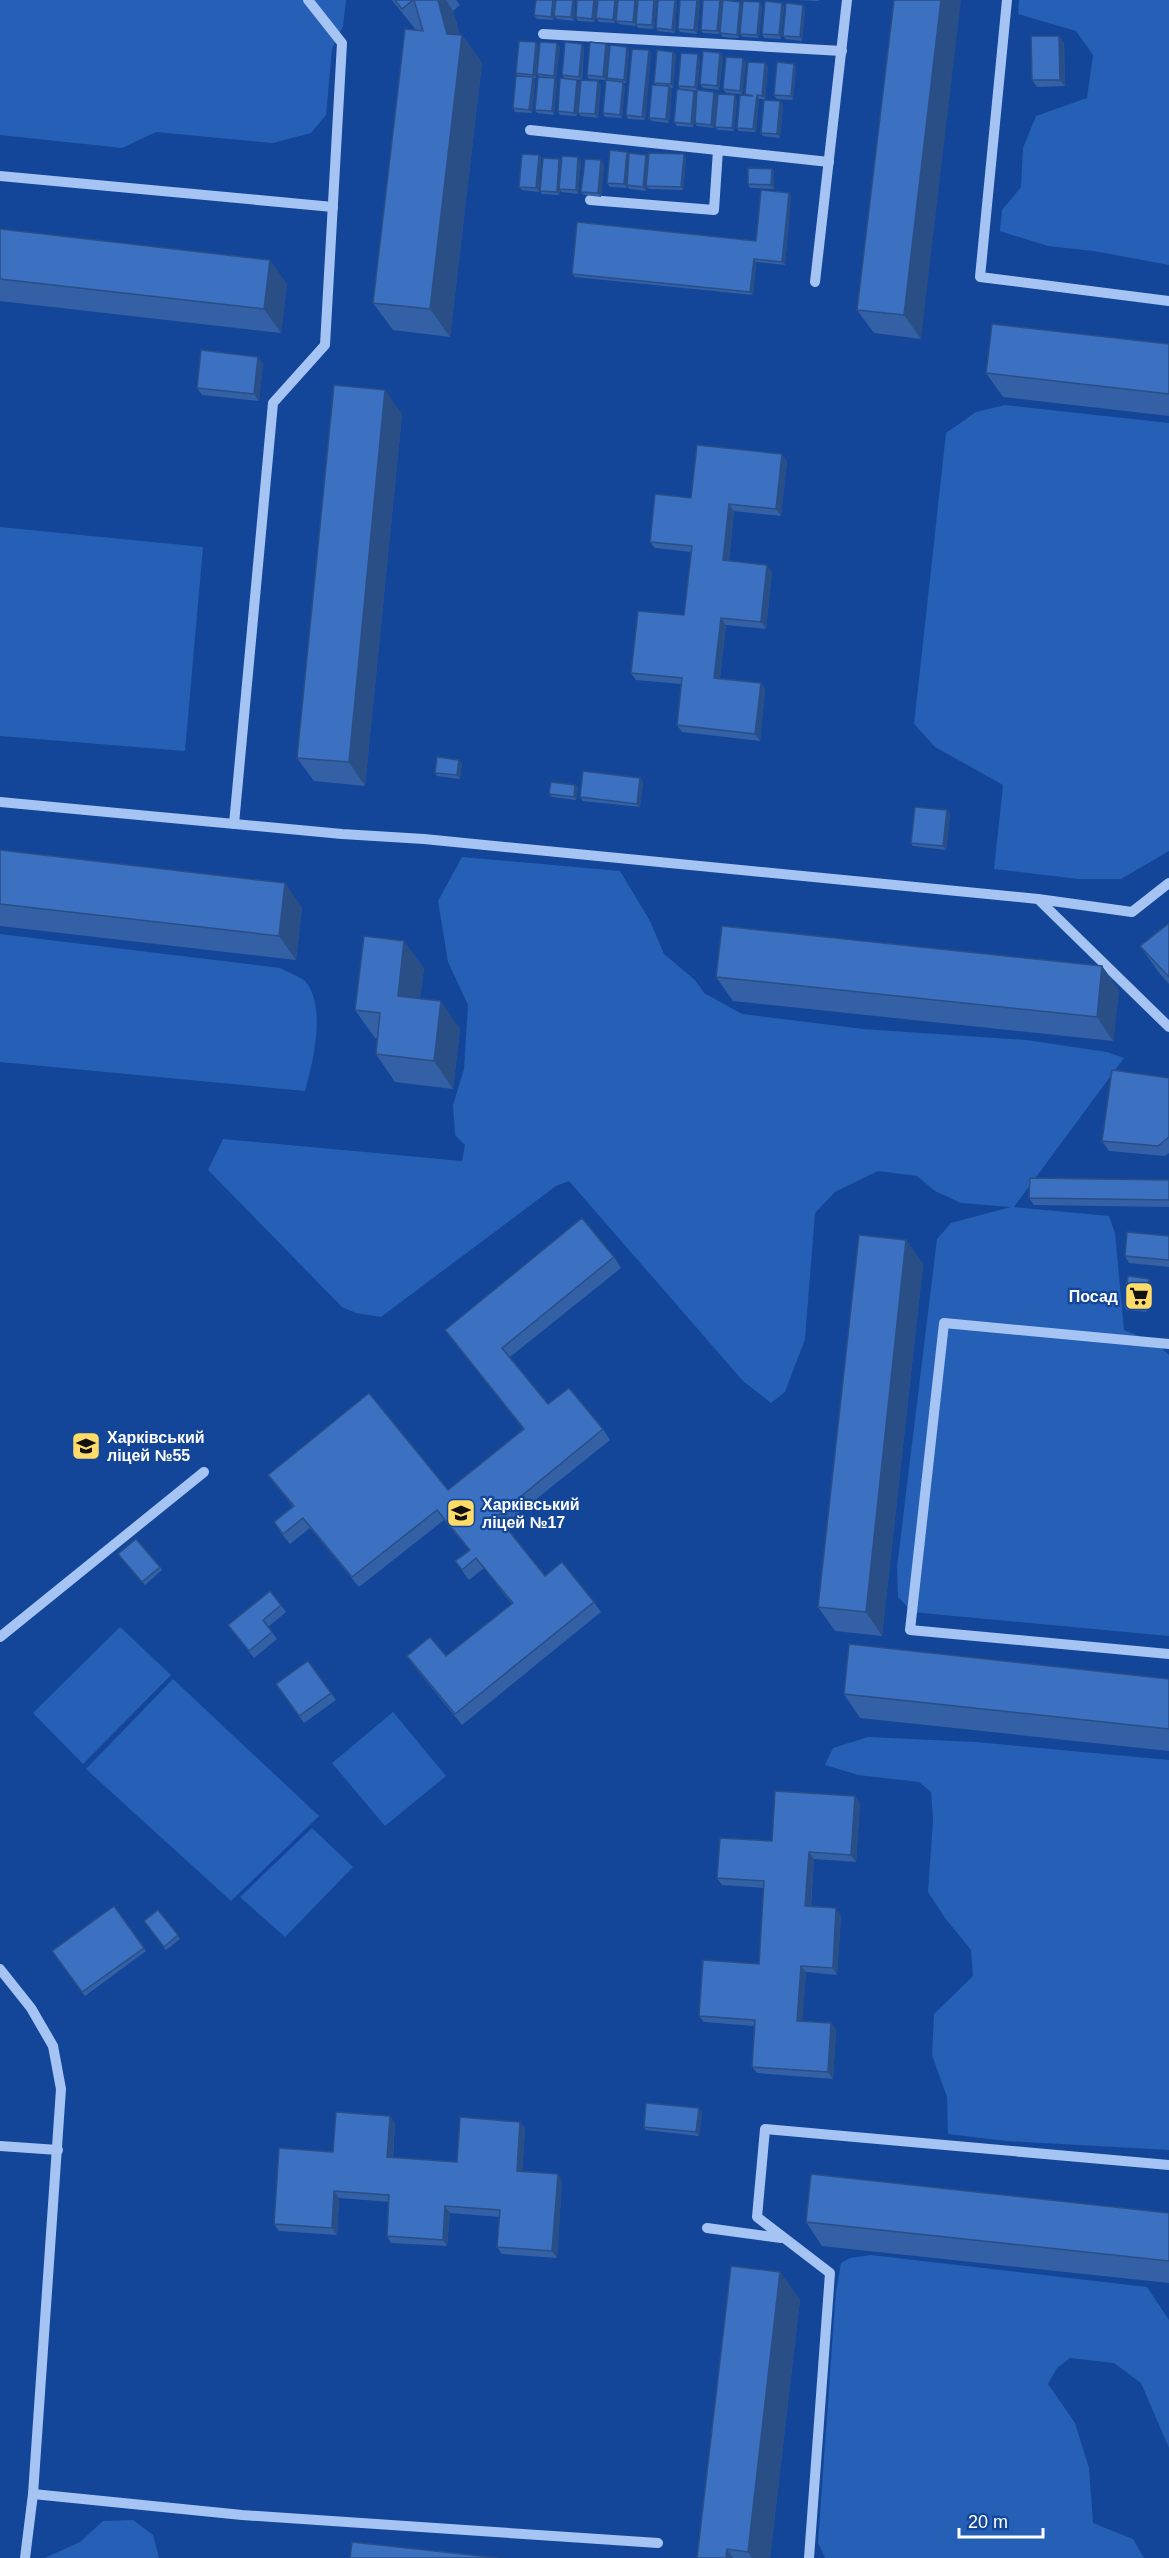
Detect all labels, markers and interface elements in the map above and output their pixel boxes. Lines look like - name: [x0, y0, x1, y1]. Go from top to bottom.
- supermarket icon: Посад: [1123, 1280, 1155, 1312]
- place label: Посад: [1069, 1288, 1118, 1305]
- place label: Харківський ліцей №55: [107, 1429, 205, 1464]
- school or university icon: Харківський ліцей №55: [70, 1430, 102, 1462]
- place label: Харківський ліцей №17: [482, 1496, 580, 1531]
- school or university icon: Харківський ліцей №17: [445, 1497, 477, 1529]
- scale bar: [959, 2501, 1043, 2539]
- text: 20 m: [968, 2512, 1008, 2532]

